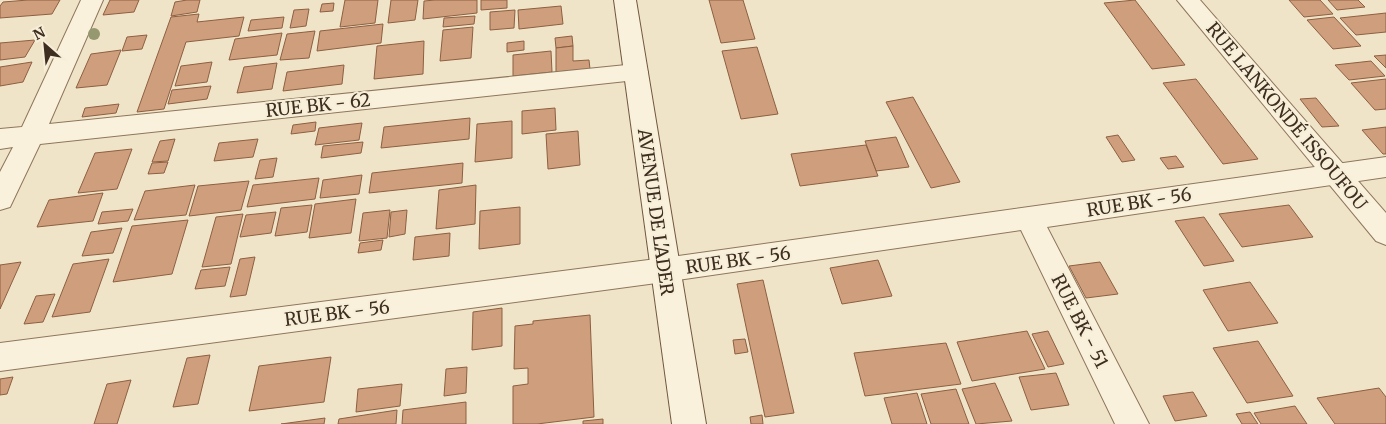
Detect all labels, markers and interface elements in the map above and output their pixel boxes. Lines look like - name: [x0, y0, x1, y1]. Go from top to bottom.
- street label: RUE LANKONDÉ ISSOUFOU: [1202, 17, 1373, 215]
- north arrow: [20, 20, 70, 70]
- text: N: [30, 23, 48, 44]
- street label: RUE BK - 62: [264, 88, 372, 122]
- street label: AVENUE DE L'ADER: [633, 126, 679, 297]
- street label: RUE BK - 56: [1085, 182, 1193, 222]
- street label: RUE BK - 56: [684, 241, 792, 279]
- street label: RUE BK - 51: [1046, 270, 1114, 372]
- street label: RUE BK - 56: [283, 295, 391, 331]

